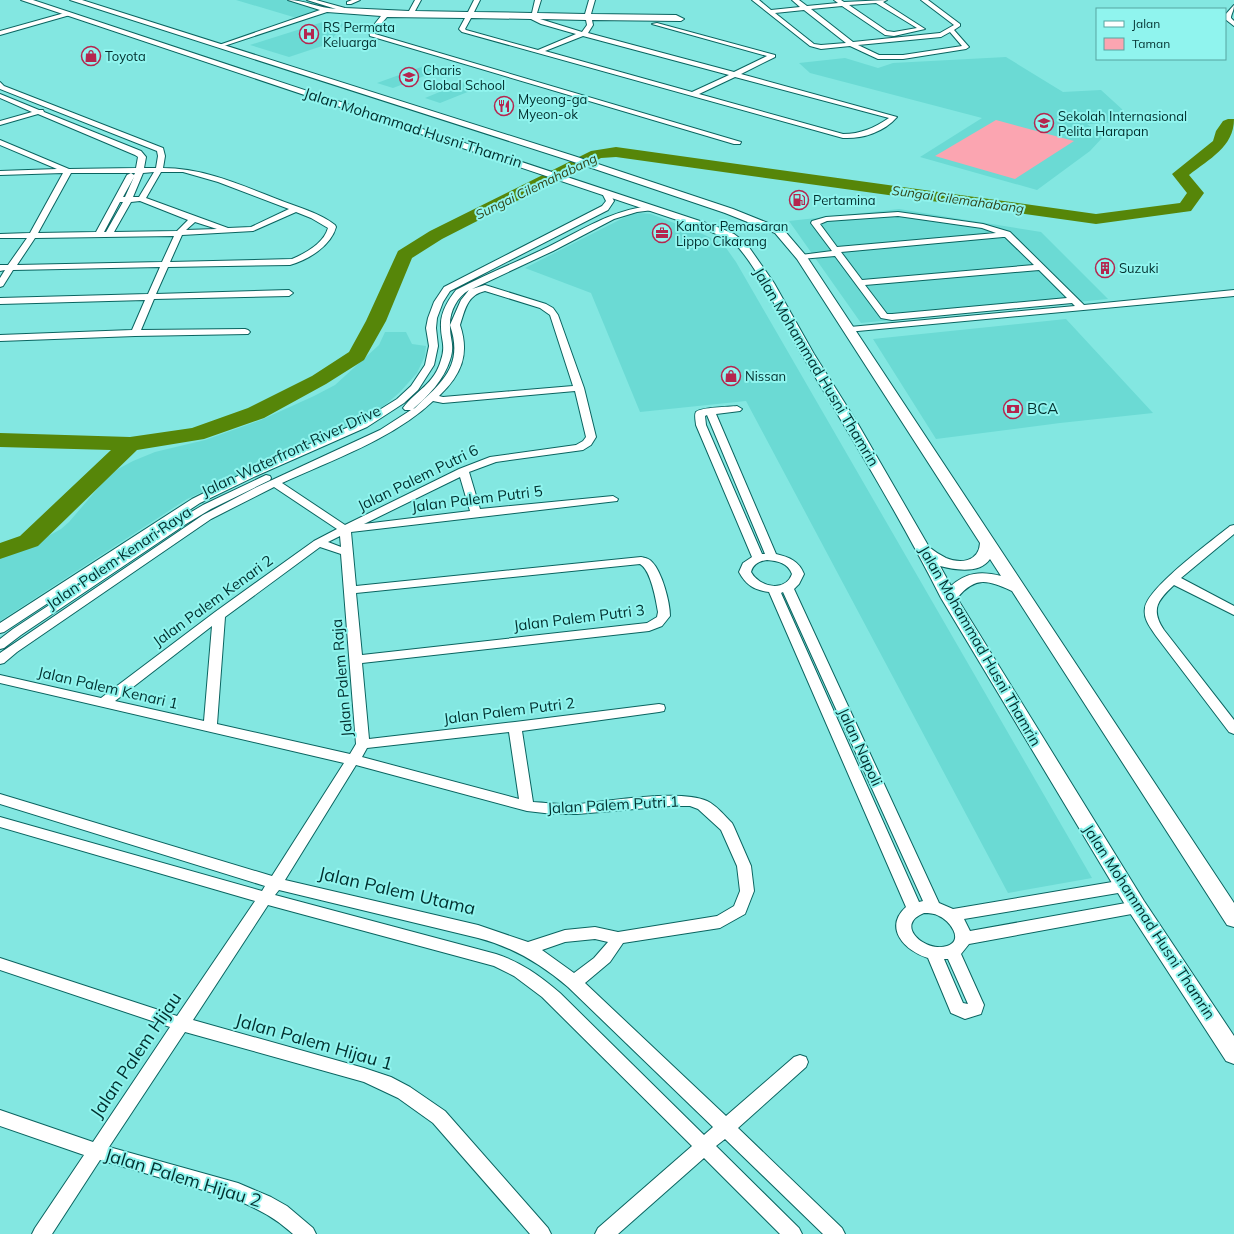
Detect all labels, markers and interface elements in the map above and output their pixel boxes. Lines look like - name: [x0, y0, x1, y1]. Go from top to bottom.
- legend: [1096, 8, 1226, 60]
- text: Jalan: [1132, 16, 1160, 31]
- place label: RS Permata Keluarga: [323, 19, 395, 50]
- hospital icon: RS Permata Keluarga: [298, 23, 320, 45]
- text: Taman: [1132, 36, 1170, 51]
- shop icon: Toyota: [80, 45, 102, 67]
- place label: Toyota: [105, 48, 146, 64]
- place label: Charis Global School: [423, 62, 505, 93]
- school or university icon: Charis Global School: [398, 66, 420, 88]
- street label: Jalan Mohammad Husni Thamrin: [302, 83, 525, 172]
- place label: Myeong-ga Myeon-ok: [518, 91, 587, 122]
- restaurant icon: Myeong-ga Myeon-ok: [493, 95, 515, 117]
- place label: Sekolah Internasional Pelita Harapan: [1058, 108, 1187, 139]
- school or university icon: Sekolah Internasional Pelita Harapan: [1033, 112, 1055, 134]
- water label: Sungai Cilemahabang: [473, 150, 600, 222]
- water label: Sungai Cilemahabang: [891, 182, 1025, 216]
- fuel station icon: Pertamina: [788, 189, 810, 211]
- place label: Pertamina: [813, 192, 876, 208]
- place label: Kantor Pemasaran Lippo Cikarang: [676, 218, 788, 249]
- office icon: Kantor Pemasaran Lippo Cikarang: [651, 222, 673, 244]
- building icon: Suzuki: [1094, 257, 1116, 279]
- place label: Suzuki: [1119, 260, 1159, 276]
- street label: Jalan Mohammad Husni Thamrin: [749, 264, 883, 470]
- shop icon: Nissan: [720, 365, 742, 387]
- place label: Nissan: [745, 368, 786, 384]
- bank icon: BCA: [1002, 398, 1024, 420]
- place label: BCA: [1027, 399, 1058, 418]
- street label: Jalan Waterfront River Drive: [198, 401, 383, 501]
- street label: Jalan Palem Putri 6: [354, 440, 481, 515]
- street label: Jalan Palem Putri 5: [410, 481, 544, 516]
- street label: Jalan Palem Kenari Raya: [43, 502, 195, 613]
- street label: Jalan Mohammad Husni Thamrin: [915, 542, 1046, 749]
- street label: Jalan Palem Kenari 2: [149, 551, 276, 651]
- street label: Jalan Palem Putri 3: [512, 600, 646, 635]
- street label: Jalan Palem Raja: [327, 618, 356, 738]
- street label: Jalan Palem Kenari 1: [36, 662, 180, 713]
- street label: Jalan Palem Putri 2: [442, 693, 576, 728]
- street label: Jalan Napoli: [834, 705, 887, 789]
- street label: Jalan Palem Putri 1: [547, 792, 679, 817]
- street label: Jalan Mohammad Husni Thamrin: [1079, 821, 1220, 1023]
- street label: Jalan Palem Utama: [316, 861, 478, 920]
- street label: Jalan Palem Hijau: [85, 987, 186, 1122]
- street label: Jalan Palem Hijau 1: [233, 1008, 396, 1075]
- street label: Jalan Palem Hijau 2: [102, 1143, 264, 1212]

